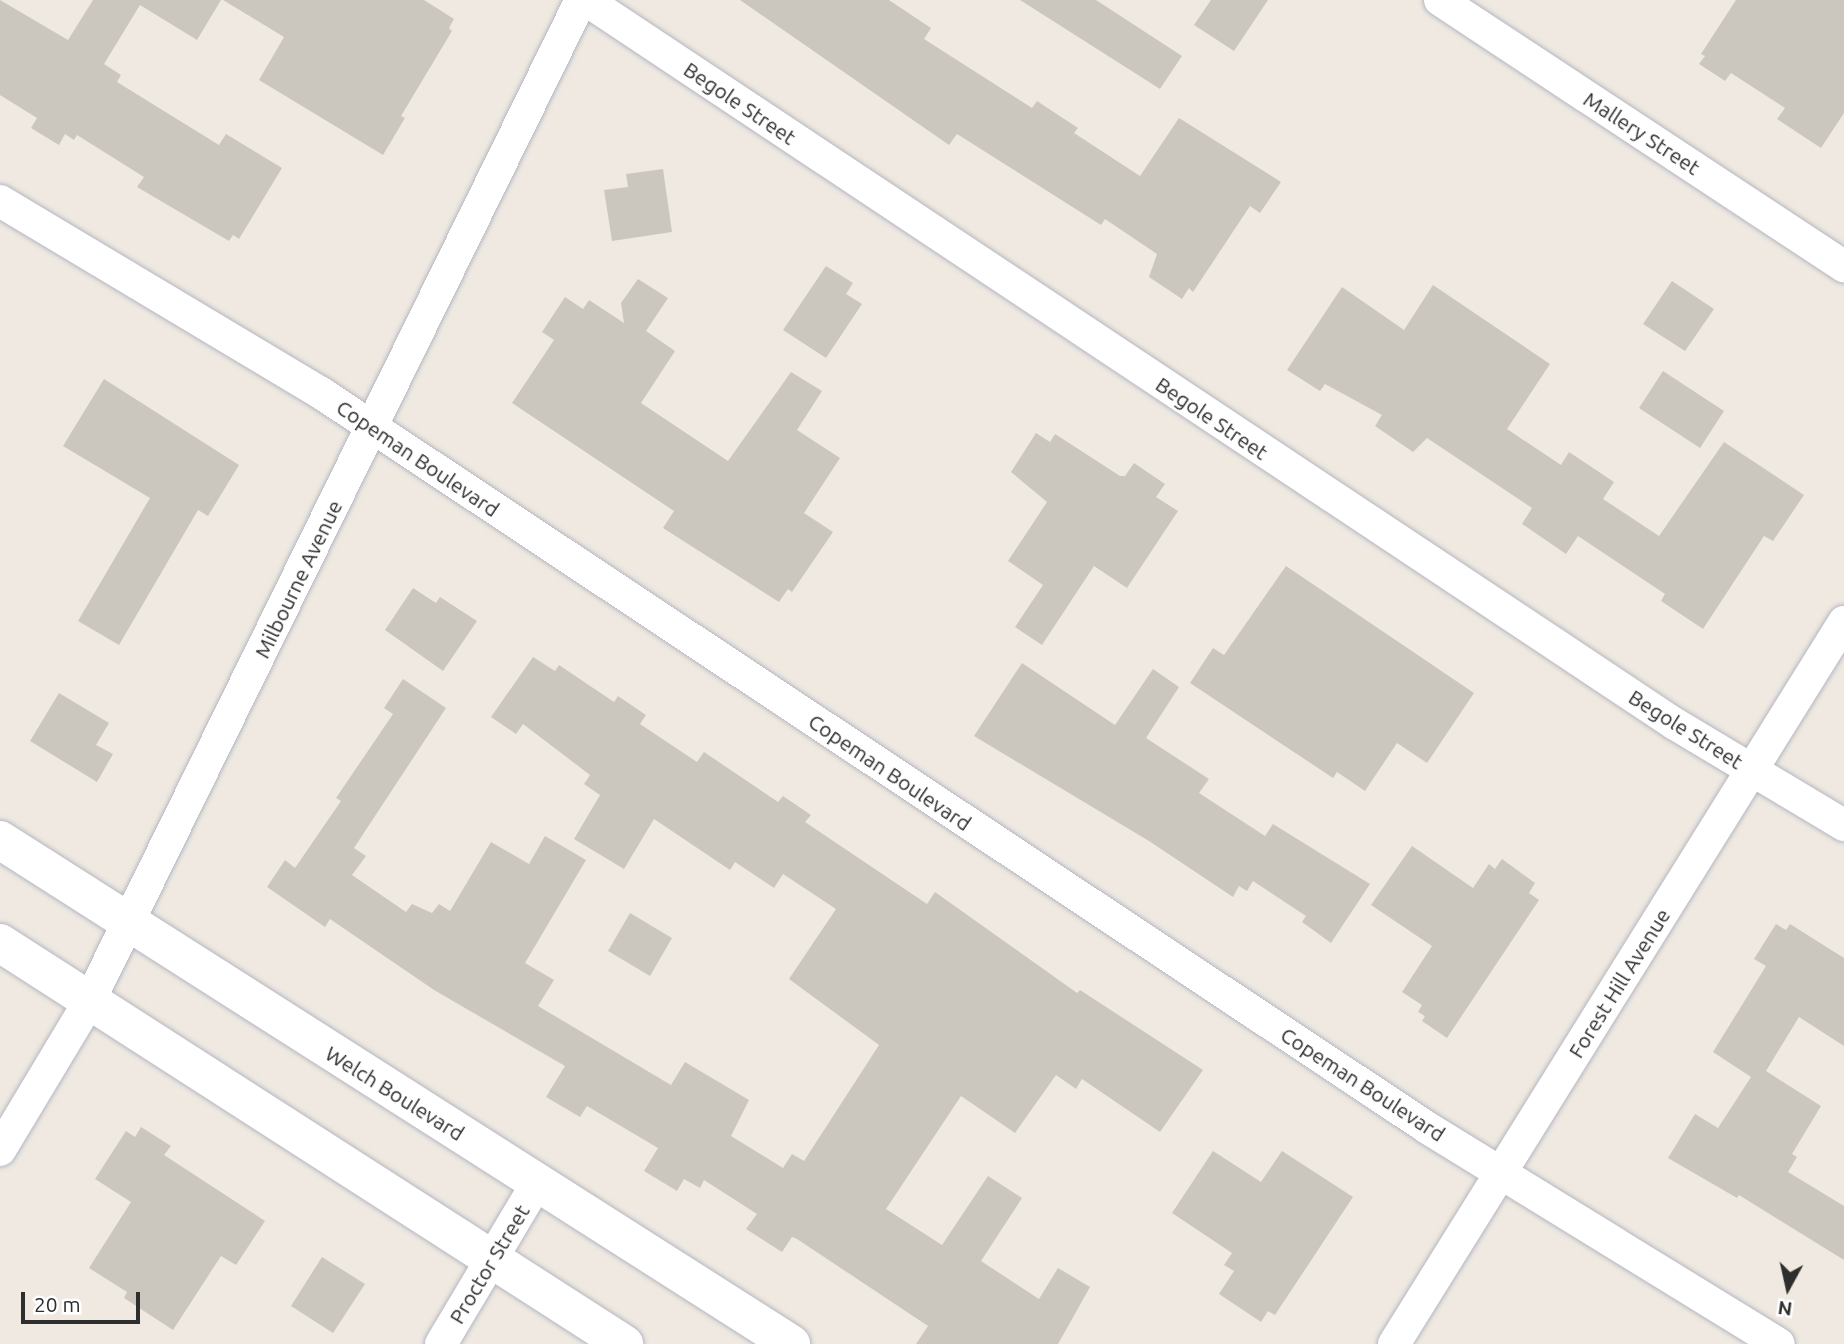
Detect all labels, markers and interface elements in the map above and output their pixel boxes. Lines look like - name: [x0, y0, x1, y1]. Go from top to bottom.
- street label: Begole Street: [679, 56, 801, 150]
- street label: Mallery Street: [1579, 86, 1705, 180]
- street label: Begole Street: [1151, 371, 1273, 465]
- street label: Copeman Boulevard: [332, 394, 504, 522]
- street label: Milbourne Avenue: [249, 496, 347, 662]
- street label: Begole Street: [1624, 684, 1748, 774]
- street label: Copeman Boulevard: [804, 708, 976, 836]
- street label: Forest Hill Avenue: [1563, 904, 1675, 1062]
- street label: Copeman Boulevard: [1276, 1022, 1450, 1146]
- street label: Welch Boulevard: [321, 1040, 469, 1146]
- street label: Proctor Street: [444, 1200, 534, 1328]
- north arrow: [1753, 1253, 1823, 1323]
- scale bar: [24, 1278, 144, 1322]
- text: 20 m: [34, 1292, 81, 1316]
- text: N: [1777, 1297, 1794, 1321]

